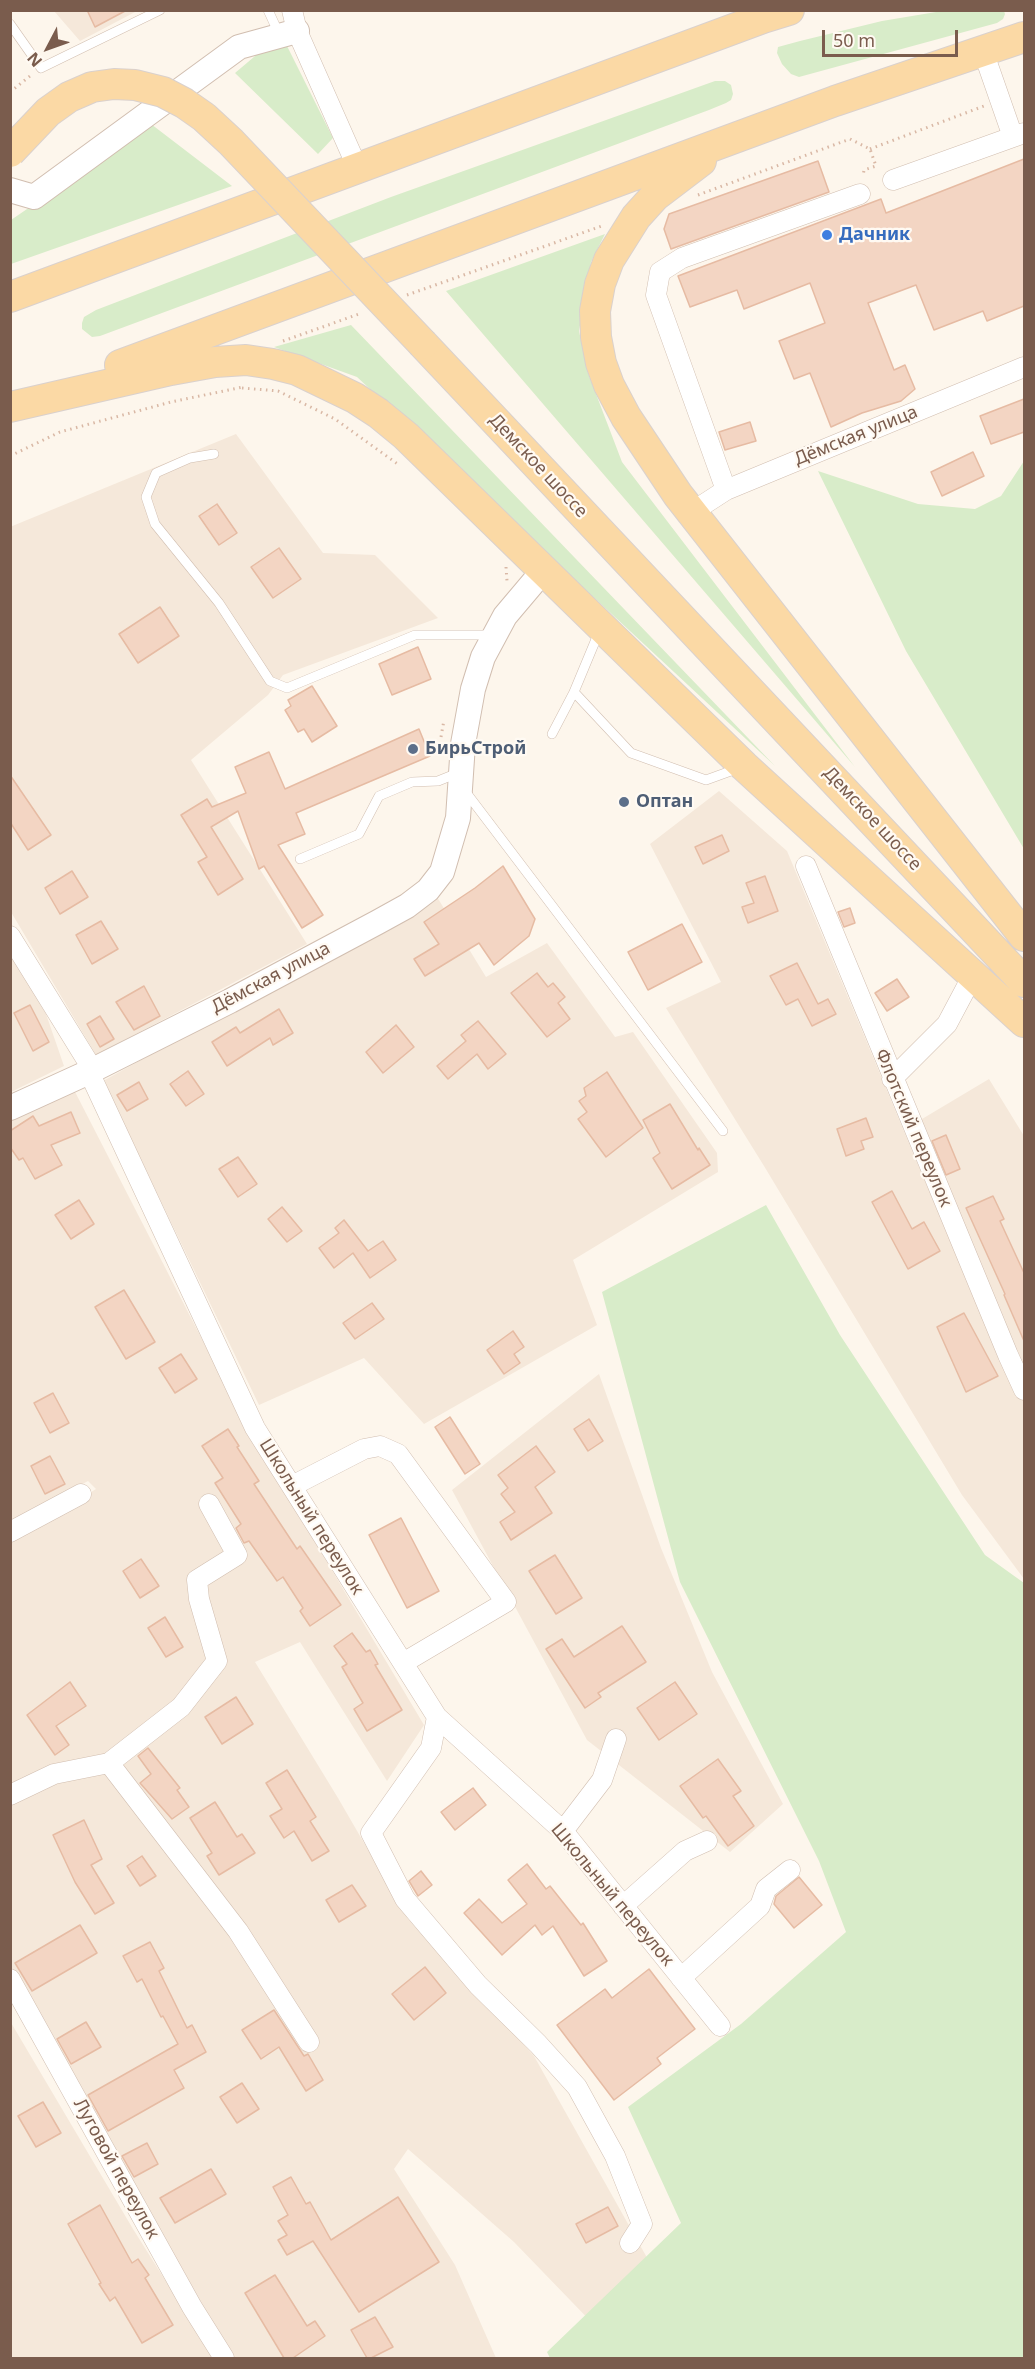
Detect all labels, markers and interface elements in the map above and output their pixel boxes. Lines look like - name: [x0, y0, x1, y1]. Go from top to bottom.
- north arrow: [18, 18, 78, 78]
- scale bar: [825, 18, 962, 56]
- text: 50 m: [833, 28, 875, 52]
- text: N: [22, 48, 47, 72]
- place label: Дачник: [839, 224, 910, 246]
- marker: Дачник: [820, 228, 834, 242]
- street label: Дёмская улица: [791, 401, 921, 471]
- street label: Демское шоссе: [484, 410, 592, 522]
- place label: БирьСтрой: [425, 738, 526, 760]
- marker: БирьСтрой: [406, 742, 420, 756]
- street label: Демское шоссе: [818, 763, 926, 875]
- place label: Оптан: [636, 791, 693, 813]
- marker: Оптан: [617, 795, 631, 809]
- street label: Дёмская улица: [208, 938, 334, 1018]
- street label: Флотский переулок: [870, 1046, 956, 1210]
- street label: Школьный переулок: [254, 1435, 368, 1599]
- street label: Школьный переулок: [546, 1819, 678, 1971]
- street label: Луговой переулок: [68, 2095, 164, 2243]

